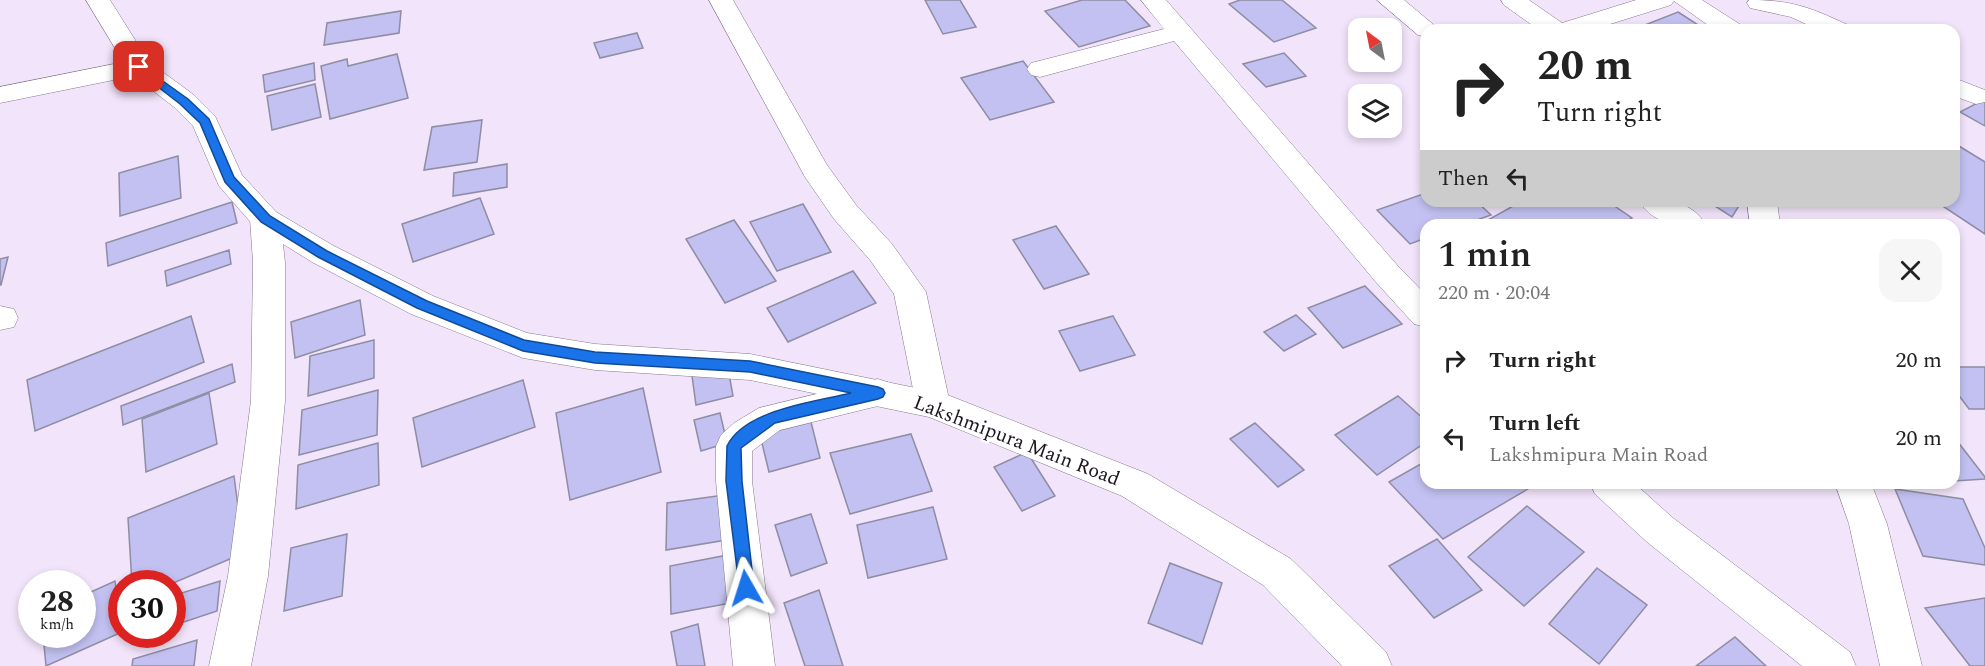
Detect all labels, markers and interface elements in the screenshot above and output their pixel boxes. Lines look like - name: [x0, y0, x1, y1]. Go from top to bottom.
- north arrow: [1348, 18, 1402, 72]
- map controls: [1348, 18, 1402, 138]
- text: 20 m: [1537, 35, 1632, 98]
- pin: [113, 41, 164, 92]
- icon: right: [1438, 48, 1516, 126]
- icon: arrive: [122, 50, 155, 83]
- button: layers: [1348, 84, 1402, 138]
- text: Turn right: [1537, 92, 1662, 134]
- text: Then: [1438, 162, 1489, 195]
- icon: left: [1501, 162, 1534, 195]
- text: 1 min: [1438, 228, 1531, 283]
- button: close: [1879, 239, 1942, 302]
- text: 220 m · 20:04: [1438, 278, 1550, 308]
- icon: right: [1438, 344, 1471, 377]
- text: Turn right: [1489, 344, 1596, 377]
- text: 20 m: [1896, 344, 1942, 377]
- street label: Lakshmipura Main Road: [909, 388, 1124, 494]
- text: Turn left: [1489, 407, 1581, 440]
- icon: left: [1438, 422, 1471, 455]
- text: 20 m: [1896, 422, 1942, 455]
- text: Lakshmipura Main Road: [1489, 440, 1708, 470]
- position arrow: [714, 556, 778, 620]
- speed limit sign: 30: [108, 570, 186, 648]
- text: 28: [40, 579, 74, 625]
- text: km/h: [40, 613, 74, 636]

